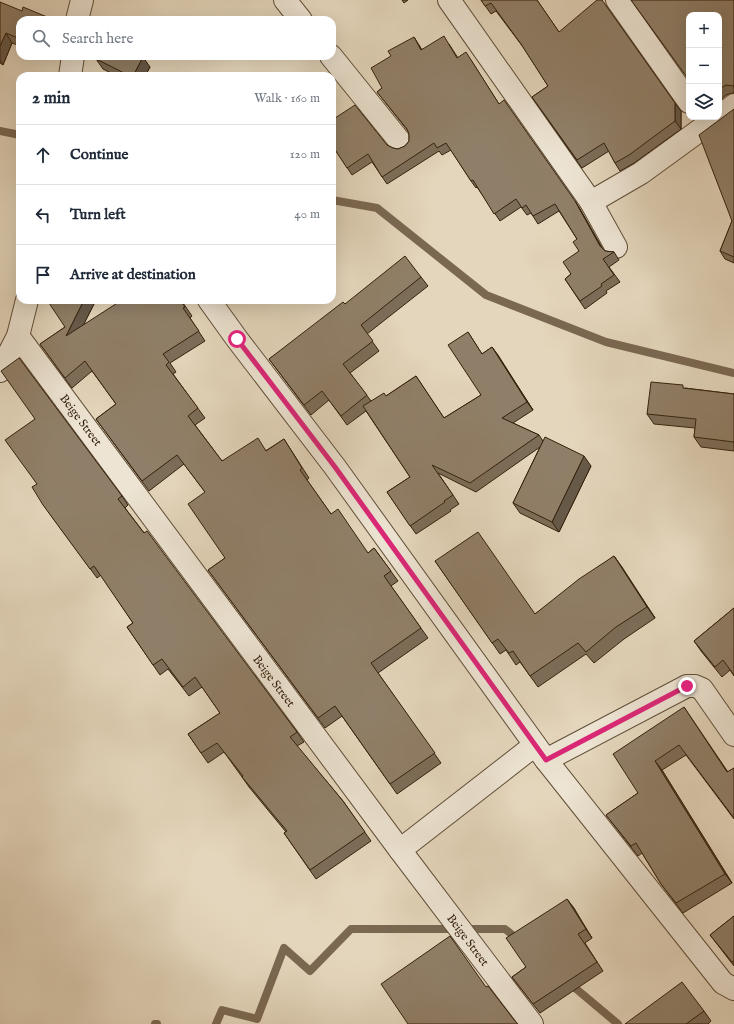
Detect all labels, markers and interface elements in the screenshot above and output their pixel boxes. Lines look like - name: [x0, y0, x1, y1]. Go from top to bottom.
- map controls: [686, 12, 722, 120]
- button: +: [686, 12, 722, 48]
- search box: [16, 16, 336, 60]
- icon: search: [30, 27, 52, 49]
- text: Search here: [62, 29, 133, 48]
- button: −: [686, 48, 722, 84]
- button: layers: [686, 84, 722, 120]
- text: 2 min: [32, 88, 70, 109]
- text: Walk · 160 m: [254, 90, 320, 107]
- icon: ahead: [32, 144, 54, 166]
- text: Continue: [70, 145, 128, 164]
- text: 120 m: [290, 146, 320, 163]
- icon: left: [32, 204, 54, 226]
- text: Turn left: [70, 205, 126, 224]
- text: 40 m: [294, 206, 320, 223]
- icon: arrive: [32, 264, 54, 286]
- text: Arrive at destination: [70, 265, 196, 284]
- route start: [228, 330, 246, 348]
- street label: Beige Street: [56, 391, 105, 449]
- street label: Beige Street: [249, 652, 298, 710]
- route end: [678, 677, 696, 695]
- street label: Beige Street: [443, 911, 492, 969]

